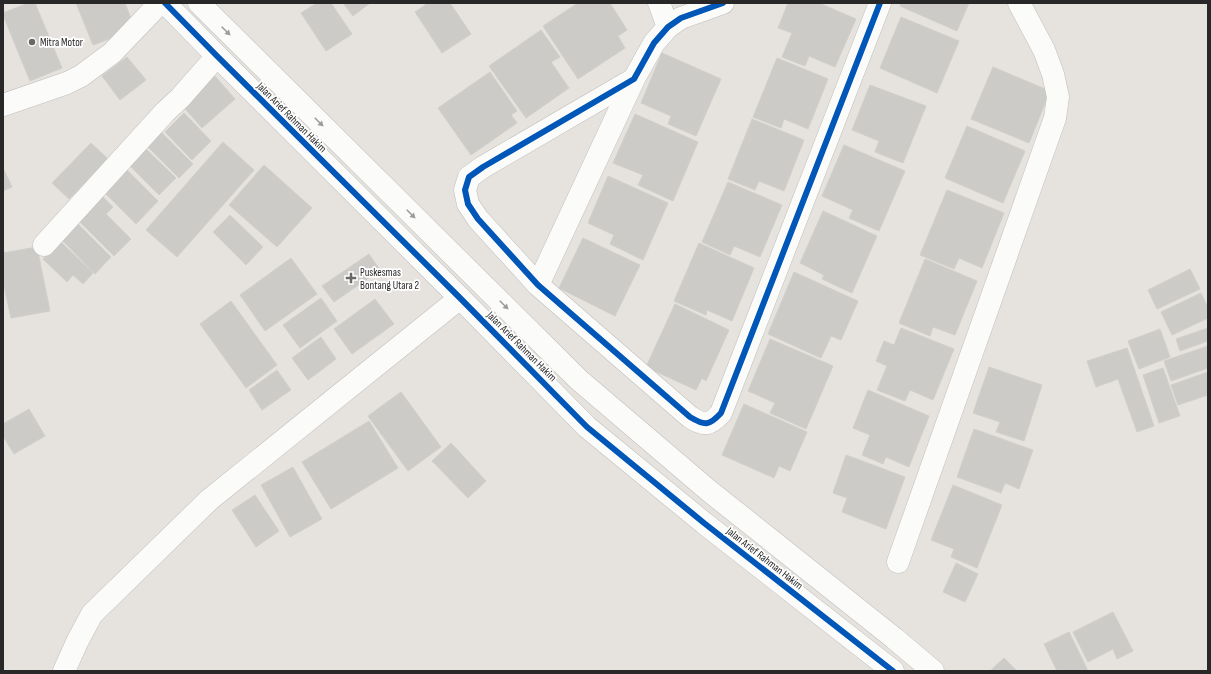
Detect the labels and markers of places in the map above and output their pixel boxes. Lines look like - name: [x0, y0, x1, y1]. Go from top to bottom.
- place label: Mitra Motor: [40, 36, 83, 49]
- marker: Mitra Motor: [27, 37, 37, 47]
- place label: Puskesmas Bontang Utara 2: [360, 266, 420, 292]
- marker: Puskesmas Bontang Utara 2: [345, 272, 357, 284]

